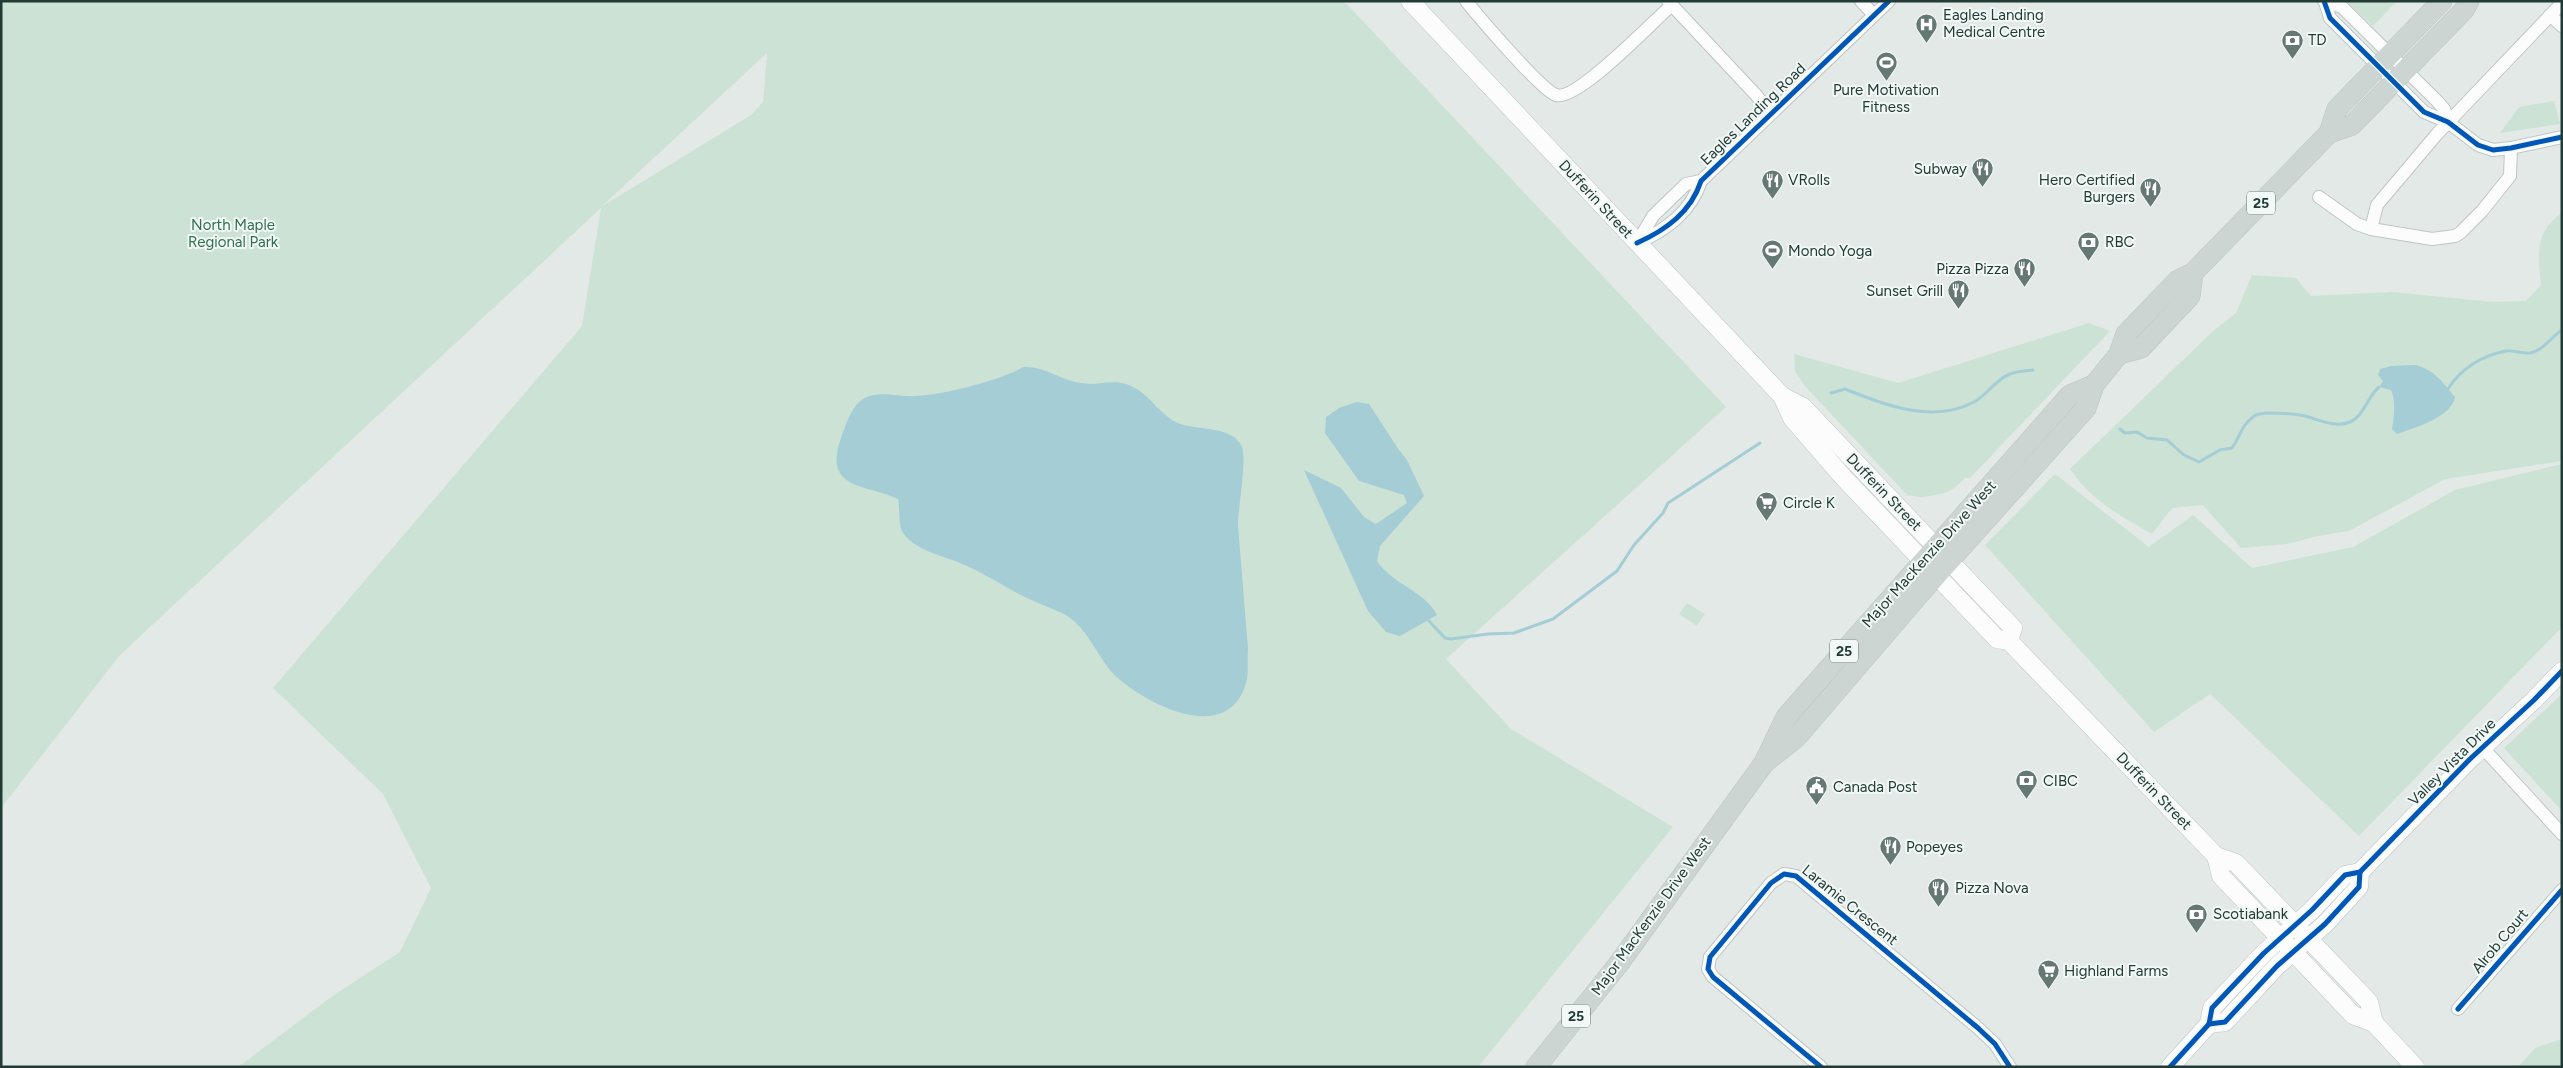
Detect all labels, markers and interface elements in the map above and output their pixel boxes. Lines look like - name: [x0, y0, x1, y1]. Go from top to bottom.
- place label: Eagles Landing Medical Centre: [1943, 6, 2045, 41]
- hospital icon: Eagles Landing Medical Centre: [1915, 12, 1939, 43]
- bank icon: TD: [2280, 28, 2304, 59]
- place label: TD: [2308, 31, 2327, 49]
- sports icon: Pure Motivation Fitness: [1874, 50, 1898, 81]
- street label: Eagles Landing Road: [1697, 59, 1809, 169]
- place label: Pure Motivation Fitness: [1833, 81, 1939, 116]
- street label: Dufferin Street: [1555, 156, 1637, 242]
- restaurant icon: Subway: [1971, 157, 1995, 188]
- place label: Subway: [1914, 160, 1967, 178]
- restaurant icon: VRolls: [1760, 168, 1784, 199]
- place label: VRolls: [1788, 171, 1830, 189]
- place label: Hero Certified Burgers: [2039, 171, 2135, 206]
- restaurant icon: Hero Certified Burgers: [2139, 177, 2163, 208]
- road number: 25: [2247, 192, 2275, 214]
- park label: North Maple Regional Park: [188, 216, 279, 251]
- bank icon: RBC: [2077, 230, 2101, 261]
- place label: RBC: [2105, 233, 2135, 251]
- sports icon: Mondo Yoga: [1760, 239, 1784, 270]
- place label: Mondo Yoga: [1788, 242, 1872, 260]
- restaurant icon: Pizza Pizza: [2013, 257, 2037, 288]
- place label: Pizza Pizza: [1936, 260, 2009, 278]
- restaurant icon: Sunset Grill: [1947, 279, 1971, 310]
- place label: Sunset Grill: [1866, 282, 1943, 300]
- street label: Dufferin Street: [1843, 450, 1926, 535]
- street label: Major MacKenzie Drive West: [1858, 477, 2000, 631]
- supermarket icon: Circle K: [1755, 491, 1779, 522]
- place label: Circle K: [1783, 494, 1836, 512]
- road number: 25: [1830, 640, 1858, 662]
- street label: Valley Vista Drive: [2405, 715, 2499, 809]
- street label: Dufferin Street: [2113, 749, 2196, 834]
- bank icon: CIBC: [2015, 769, 2039, 800]
- place label: CIBC: [2043, 772, 2078, 790]
- public building icon: Canada Post: [1805, 775, 1829, 806]
- place label: Canada Post: [1833, 778, 1918, 796]
- street label: Major MacKenzie Drive West: [1587, 833, 1715, 999]
- restaurant icon: Popeyes: [1878, 835, 1902, 866]
- place label: Popeyes: [1906, 838, 1963, 856]
- street label: Laramie Crescent: [1799, 861, 1902, 949]
- restaurant icon: Pizza Nova: [1927, 876, 1951, 907]
- place label: Pizza Nova: [1955, 879, 2029, 897]
- bank icon: Scotiabank: [2185, 902, 2209, 933]
- place label: Scotiabank: [2213, 905, 2289, 923]
- street label: Alrob Court: [2468, 905, 2532, 977]
- supermarket icon: Highland Farms: [2036, 959, 2060, 990]
- place label: Highland Farms: [2064, 962, 2168, 980]
- road number: 25: [1562, 1004, 1590, 1028]

